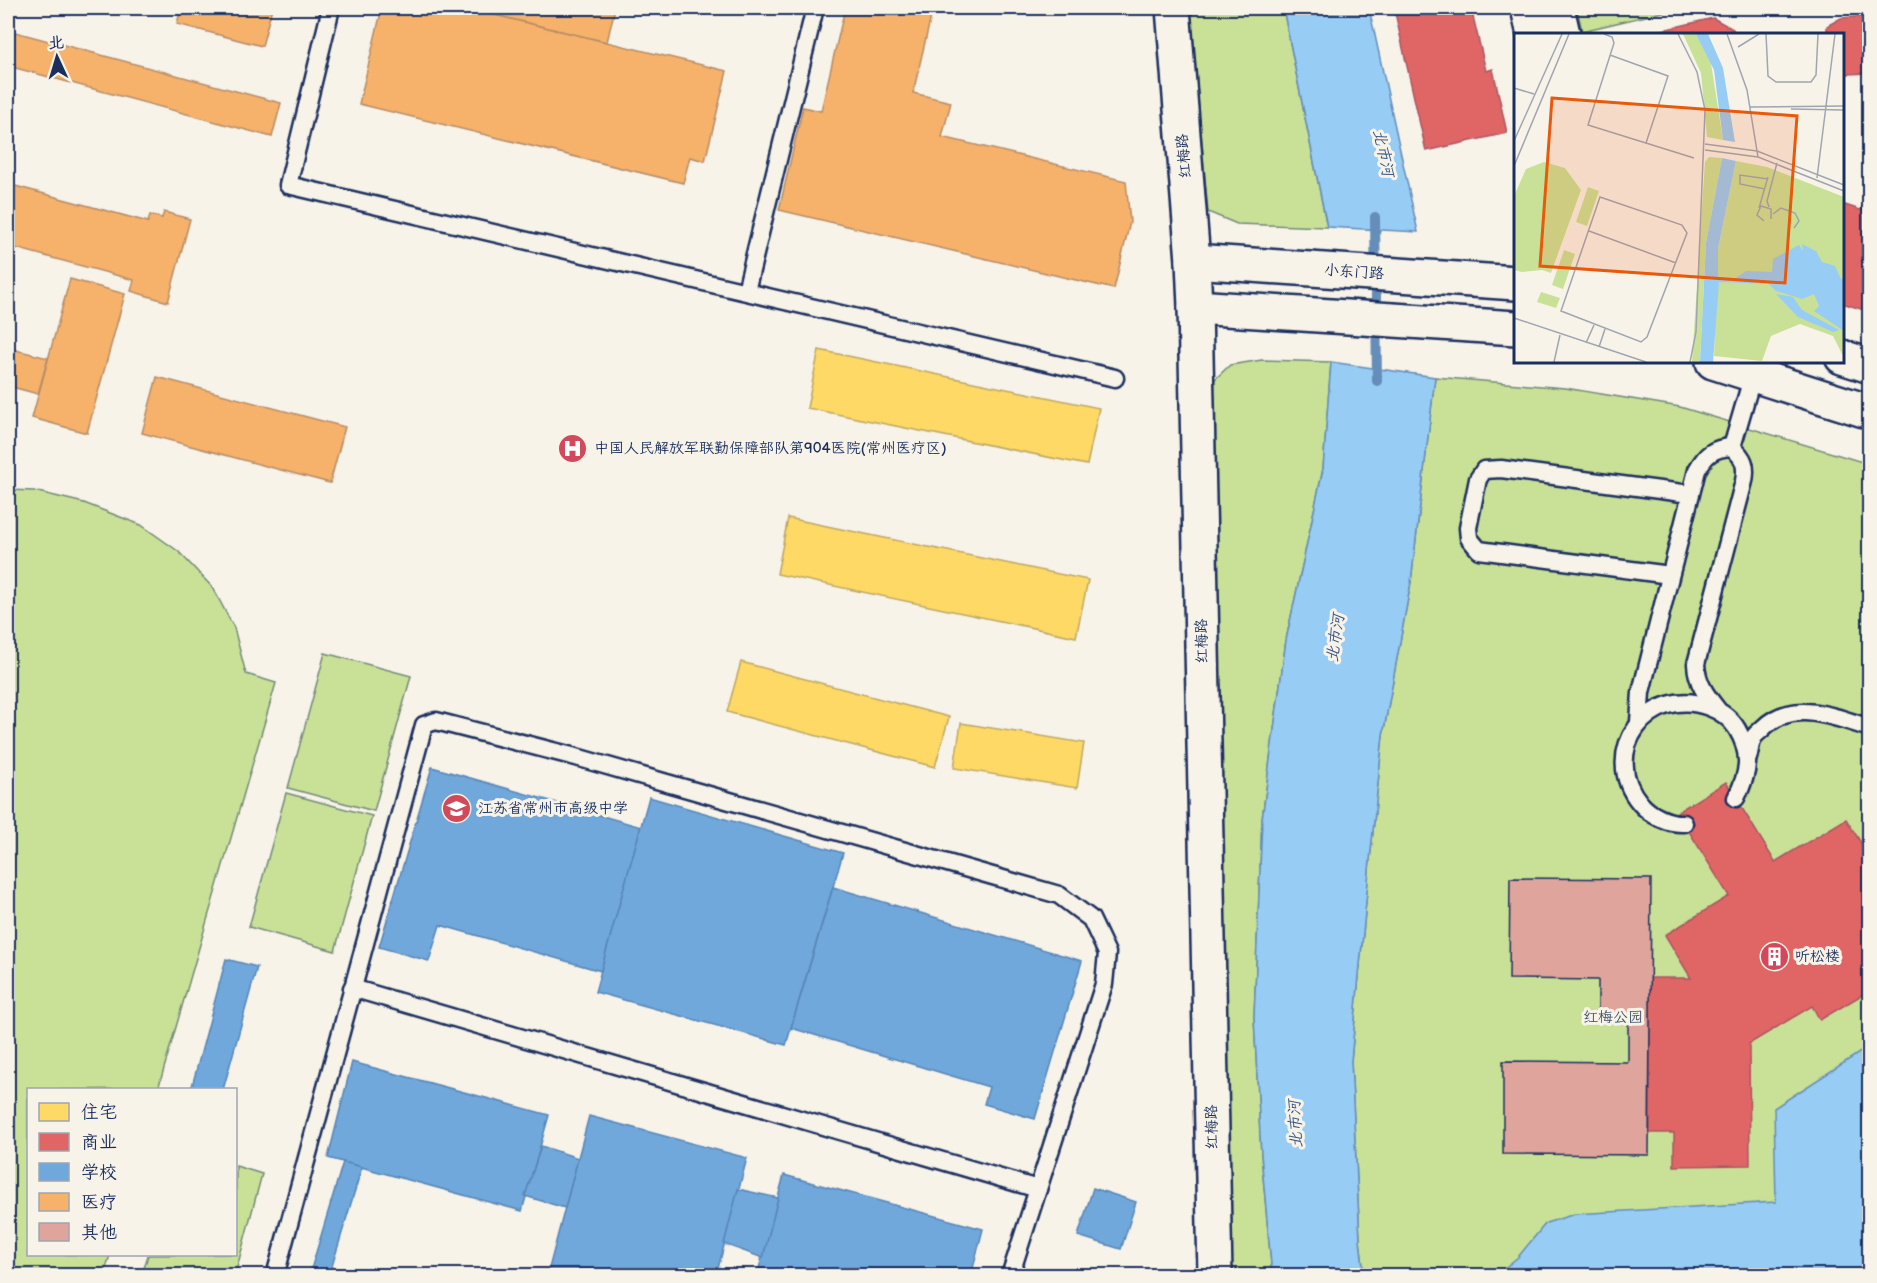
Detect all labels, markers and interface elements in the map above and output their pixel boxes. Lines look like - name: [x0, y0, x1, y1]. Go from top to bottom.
- north arrow: [27, 27, 87, 87]
- text: 北: [47, 33, 65, 54]
- inset map: [1514, 33, 1844, 363]
- water label: 北市河: [1369, 128, 1398, 181]
- street label: 红梅路: [1173, 133, 1195, 179]
- street label: 小东门路: [1323, 260, 1385, 284]
- hospital icon: 中国人民解放军联勤保障部队第904医院(常州医疗区): [557, 432, 589, 464]
- place label: 中国人民解放军联勤保障部队第904医院(常州医疗区): [594, 439, 947, 458]
- water label: 北市河: [1323, 610, 1349, 663]
- street label: 红梅路: [1192, 618, 1212, 664]
- school or university icon: 江苏省常州市高级中学: [441, 792, 473, 824]
- place label: 江苏省常州市高级中学: [478, 799, 628, 818]
- building icon: 听松楼: [1758, 940, 1790, 972]
- place label: 听松楼: [1795, 947, 1840, 966]
- park label: 红梅公园: [1583, 1008, 1643, 1027]
- legend: [27, 1088, 237, 1256]
- water label: 北市河: [1285, 1097, 1307, 1148]
- text: 住宅: [81, 1102, 117, 1123]
- street label: 红梅路: [1202, 1104, 1222, 1150]
- text: 商业: [81, 1132, 117, 1153]
- text: 学校: [81, 1162, 117, 1183]
- text: 医疗: [81, 1192, 117, 1213]
- text: 其他: [81, 1222, 117, 1243]

